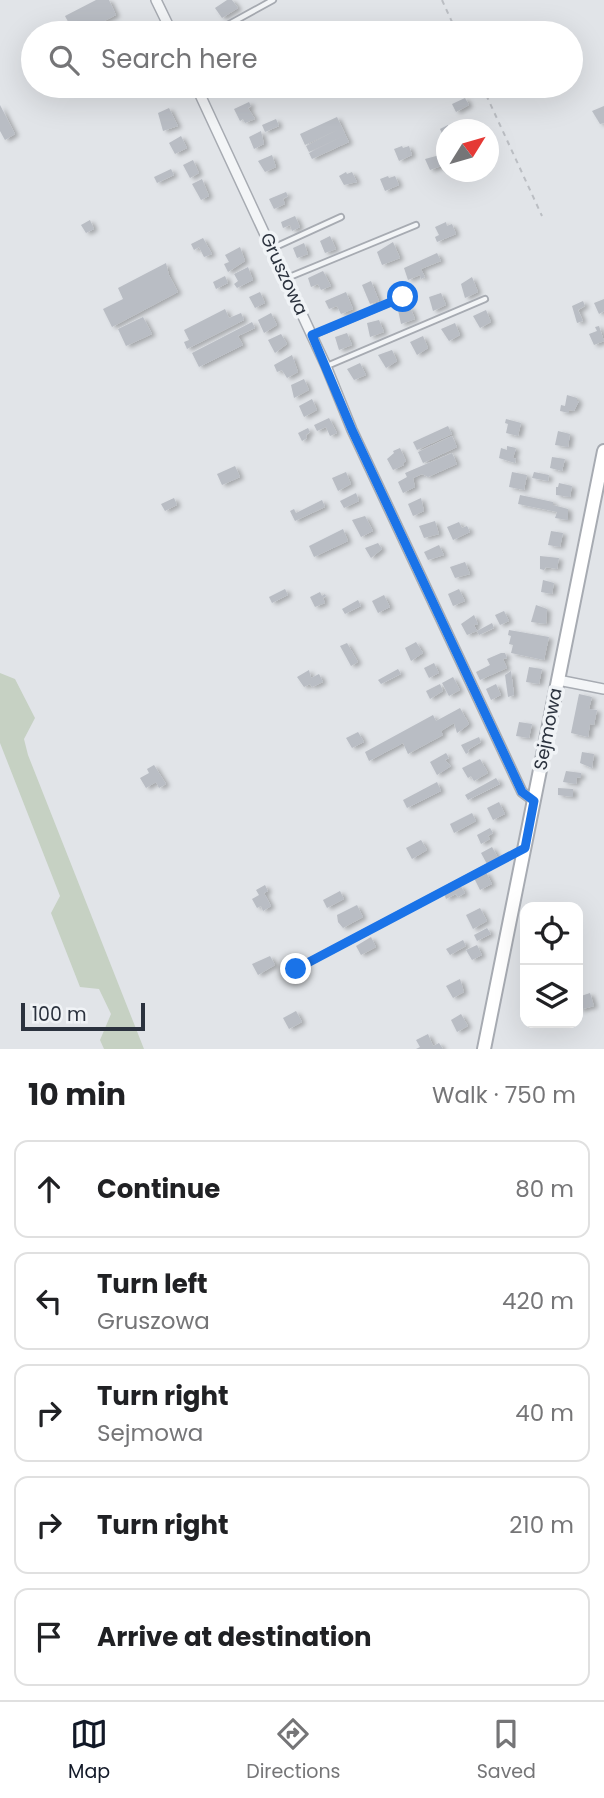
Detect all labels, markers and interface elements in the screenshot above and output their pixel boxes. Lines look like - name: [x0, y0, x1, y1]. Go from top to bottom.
- search box: [21, 21, 583, 98]
- icon: search: [45, 41, 83, 79]
- text: Search here: [101, 41, 258, 77]
- north arrow: [436, 119, 499, 182]
- street label: Gruszowa: [254, 229, 314, 319]
- route start: [387, 281, 418, 312]
- street label: Sejmowa: [527, 686, 568, 772]
- map controls: [520, 902, 583, 1028]
- button: locate: [520, 902, 583, 965]
- route end: [280, 953, 311, 984]
- button: layers: [520, 965, 583, 1028]
- scale bar: [21, 1000, 145, 1032]
- text: 100 m: [32, 1001, 87, 1028]
- text: 10 min: [28, 1073, 126, 1116]
- text: Walk · 750 m: [432, 1079, 576, 1111]
- icon: ahead: [30, 1170, 68, 1208]
- text: Continue: [97, 1171, 220, 1207]
- text: 80 m: [515, 1173, 574, 1205]
- text: Turn left: [97, 1266, 208, 1302]
- icon: left: [30, 1282, 68, 1320]
- text: 420 m: [502, 1285, 574, 1317]
- text: Gruszowa: [97, 1305, 210, 1337]
- text: Turn right: [97, 1378, 229, 1414]
- icon: right: [30, 1394, 68, 1432]
- text: 40 m: [515, 1397, 574, 1429]
- text: Sejmowa: [97, 1417, 203, 1449]
- icon: right: [30, 1506, 68, 1544]
- text: Turn right: [97, 1507, 229, 1543]
- text: 210 m: [509, 1509, 574, 1541]
- icon: arrive: [30, 1618, 68, 1656]
- text: Arrive at destination: [97, 1619, 372, 1655]
- tab: Map: [68, 1715, 110, 1786]
- tab: Directions: [246, 1715, 341, 1786]
- tab: Saved: [477, 1715, 536, 1786]

